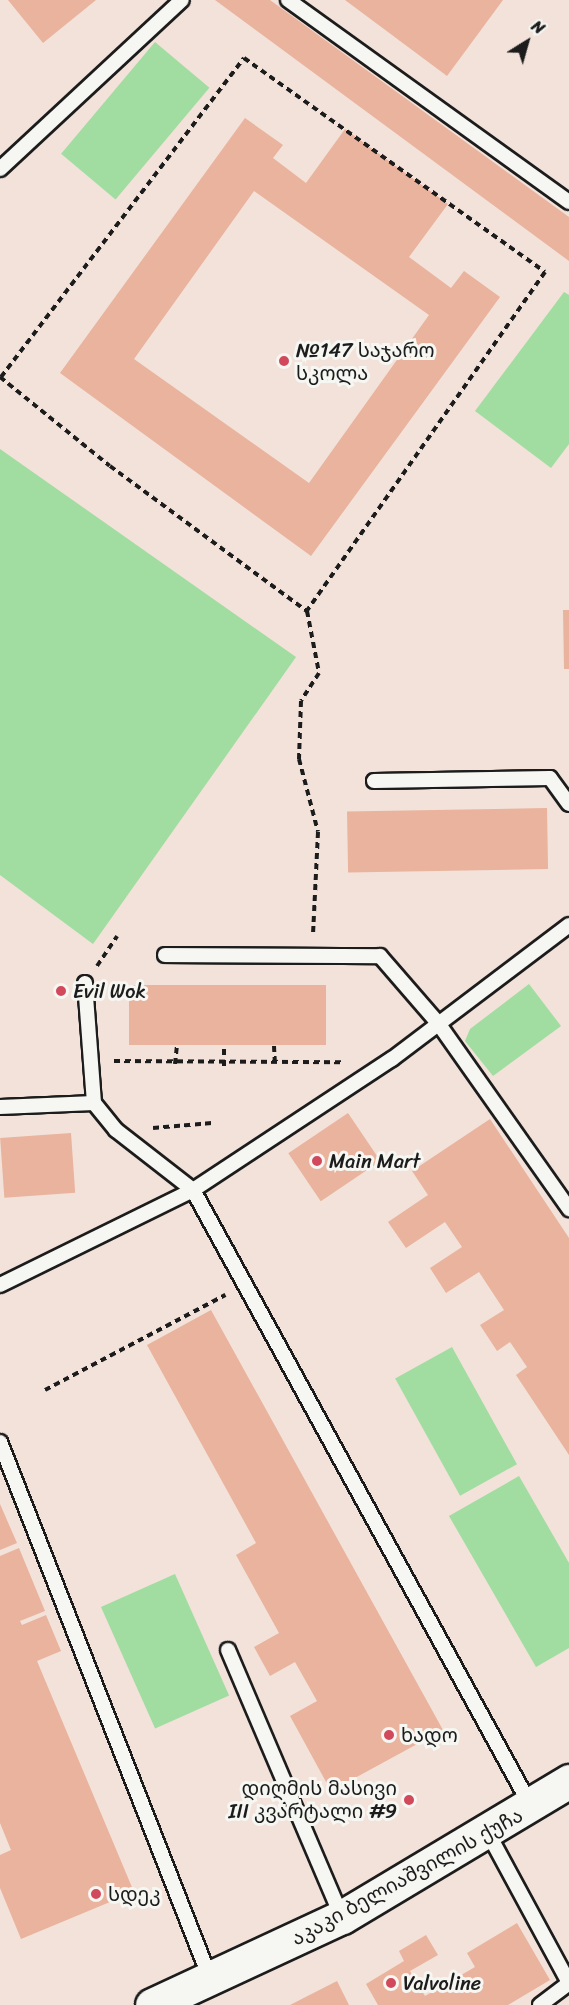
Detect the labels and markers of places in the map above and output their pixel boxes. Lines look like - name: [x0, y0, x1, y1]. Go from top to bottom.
- place label: №147 საჯარო სკოლა: [296, 338, 435, 385]
- marker: №147 საჯარო სკოლა: [277, 354, 291, 368]
- place label: Evil Wok: [73, 979, 146, 1003]
- marker: Evil Wok: [54, 984, 68, 998]
- place label: Main Mart: [329, 1149, 420, 1173]
- marker: Main Mart: [310, 1154, 324, 1168]
- place label: ხადო: [401, 1723, 458, 1747]
- marker: ხადო: [382, 1728, 396, 1742]
- place label: დიღმის მასივი III კვარტალი #9: [229, 1776, 397, 1823]
- marker: დიღმის მასივი III კვარტალი #9: [402, 1793, 416, 1807]
- place label: სდეკ: [108, 1882, 161, 1906]
- marker: სდეკ: [89, 1887, 103, 1901]
- place label: Valvoline: [403, 1971, 481, 1995]
- marker: Valvoline: [384, 1976, 398, 1990]

